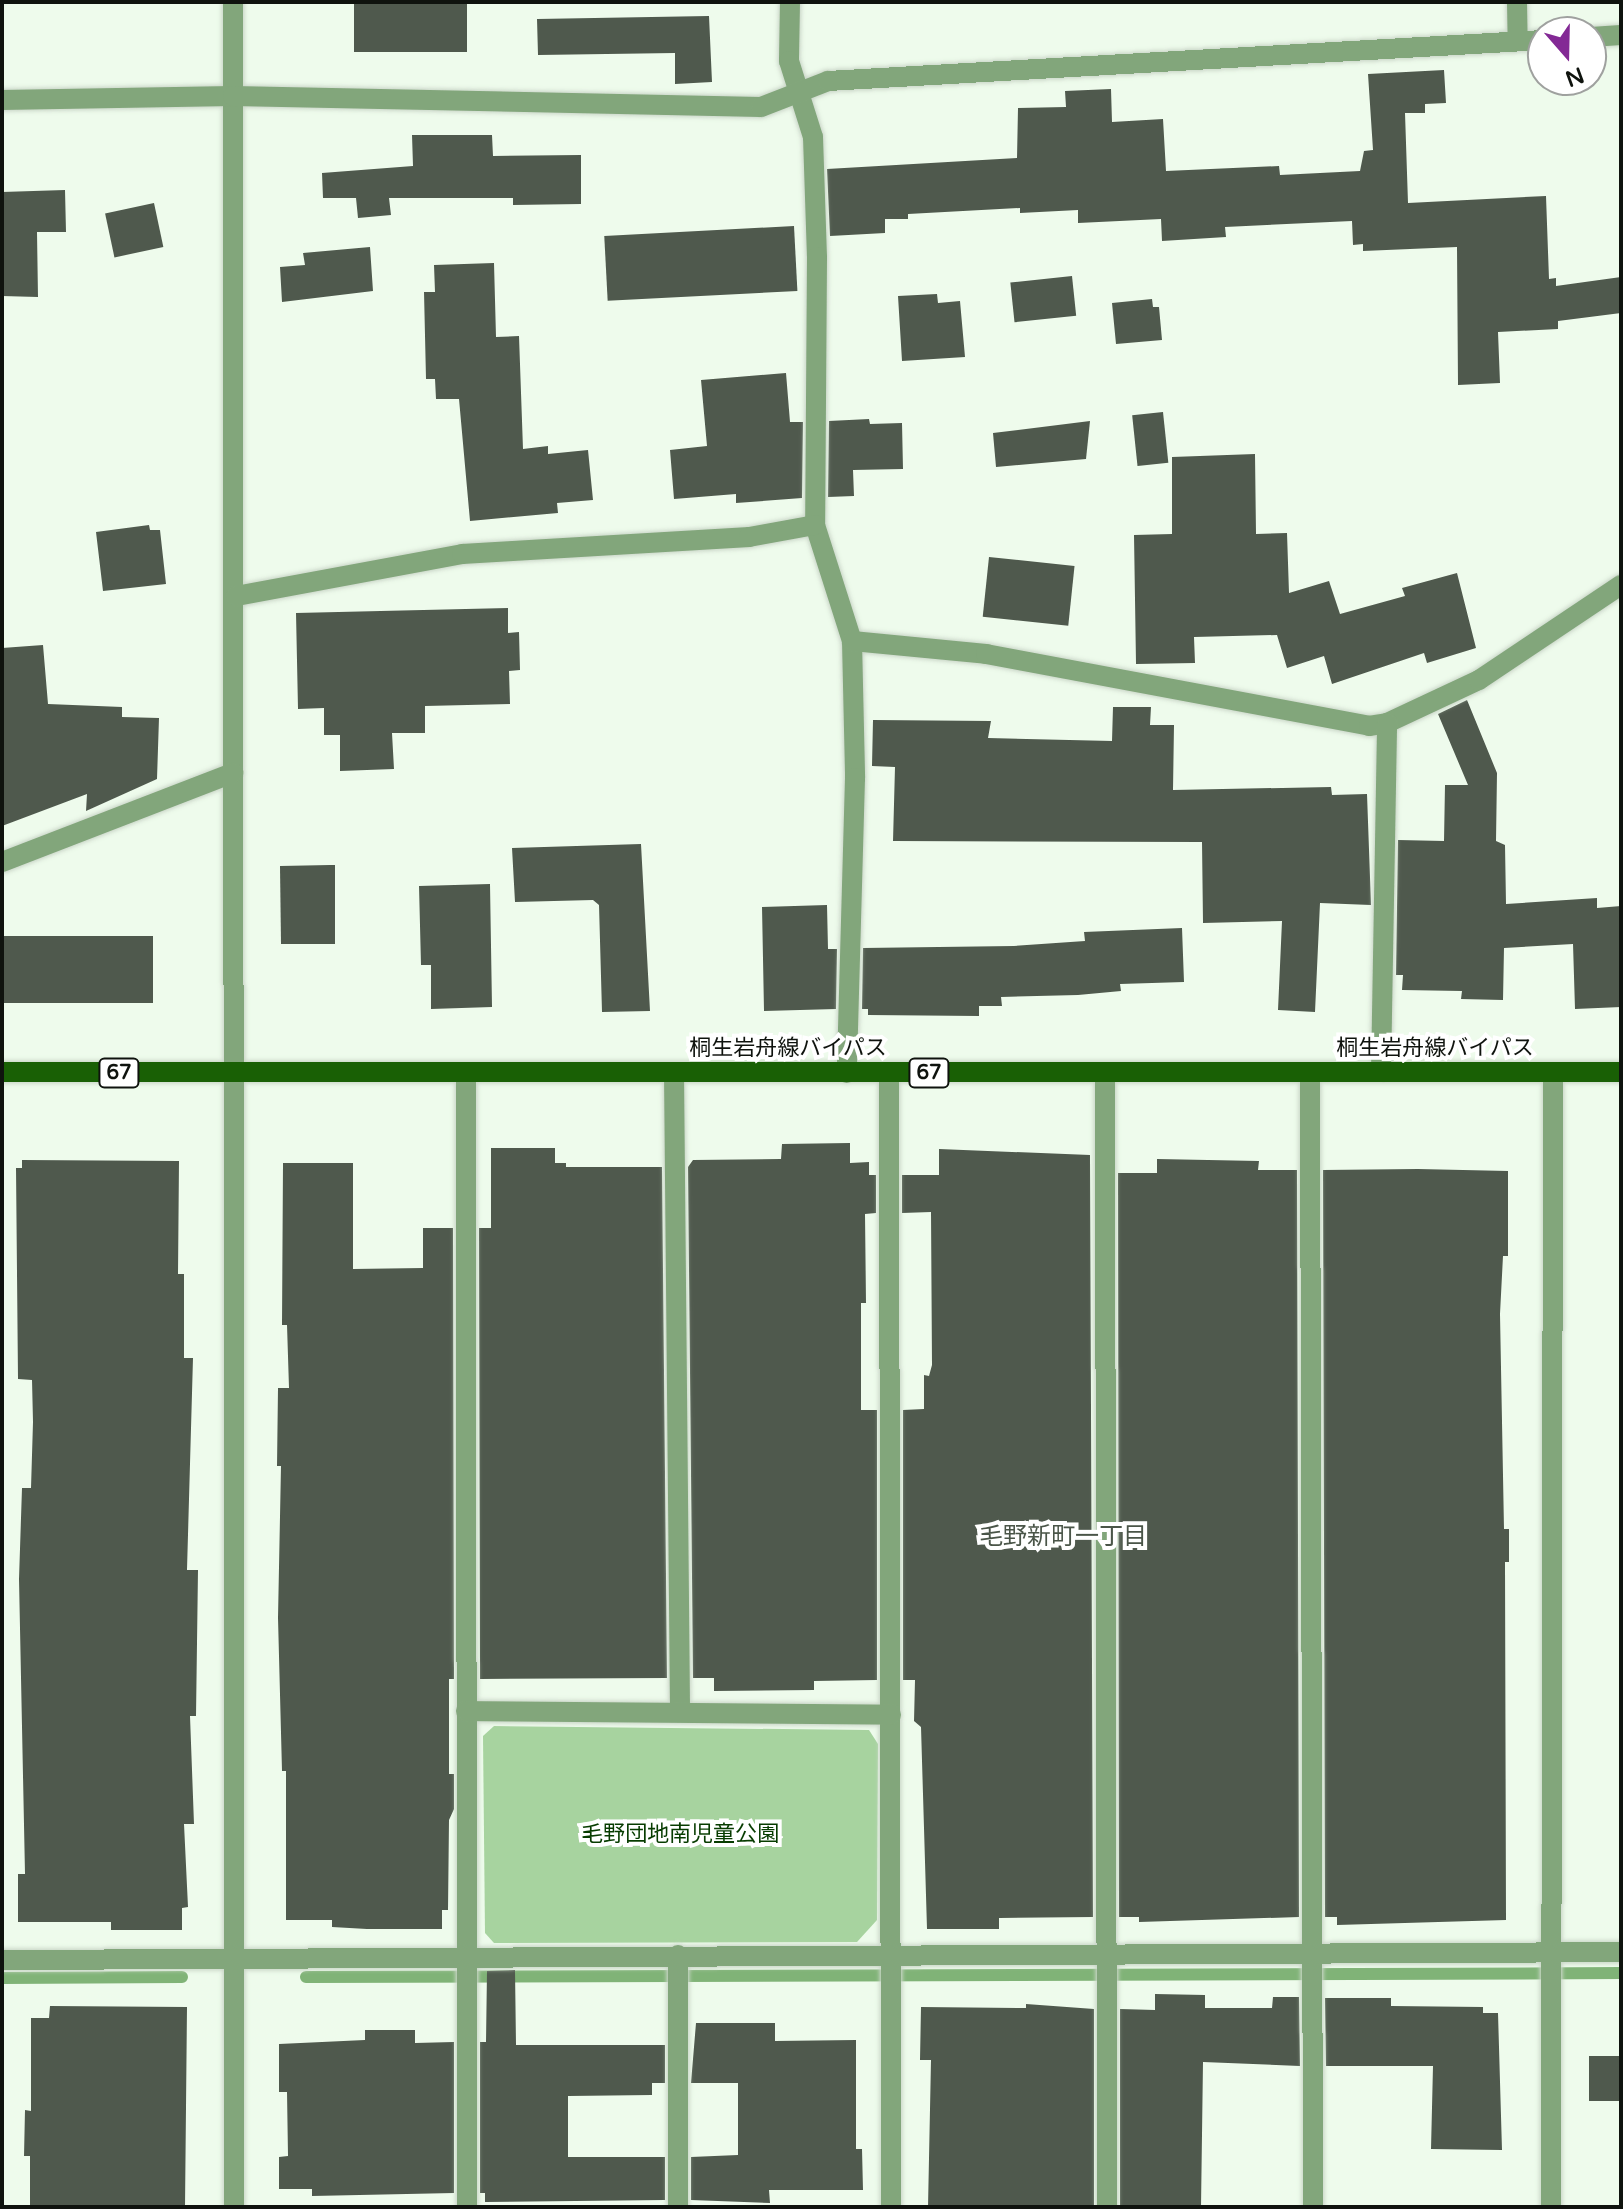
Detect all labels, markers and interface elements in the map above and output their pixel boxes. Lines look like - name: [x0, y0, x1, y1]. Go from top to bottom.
- north arrow: [1527, 16, 1607, 96]
- text: N: [1562, 61, 1587, 92]
- street label: 桐生岩舟線バイパス: [689, 1036, 887, 1062]
- street label: 桐生岩舟線バイパス: [1336, 1036, 1534, 1062]
- road number: 67: [97, 1057, 141, 1089]
- road number: 67: [907, 1057, 951, 1089]
- district label: 毛野新町一丁目: [979, 1523, 1147, 1551]
- park label: 毛野団地南児童公園: [581, 1822, 779, 1848]

